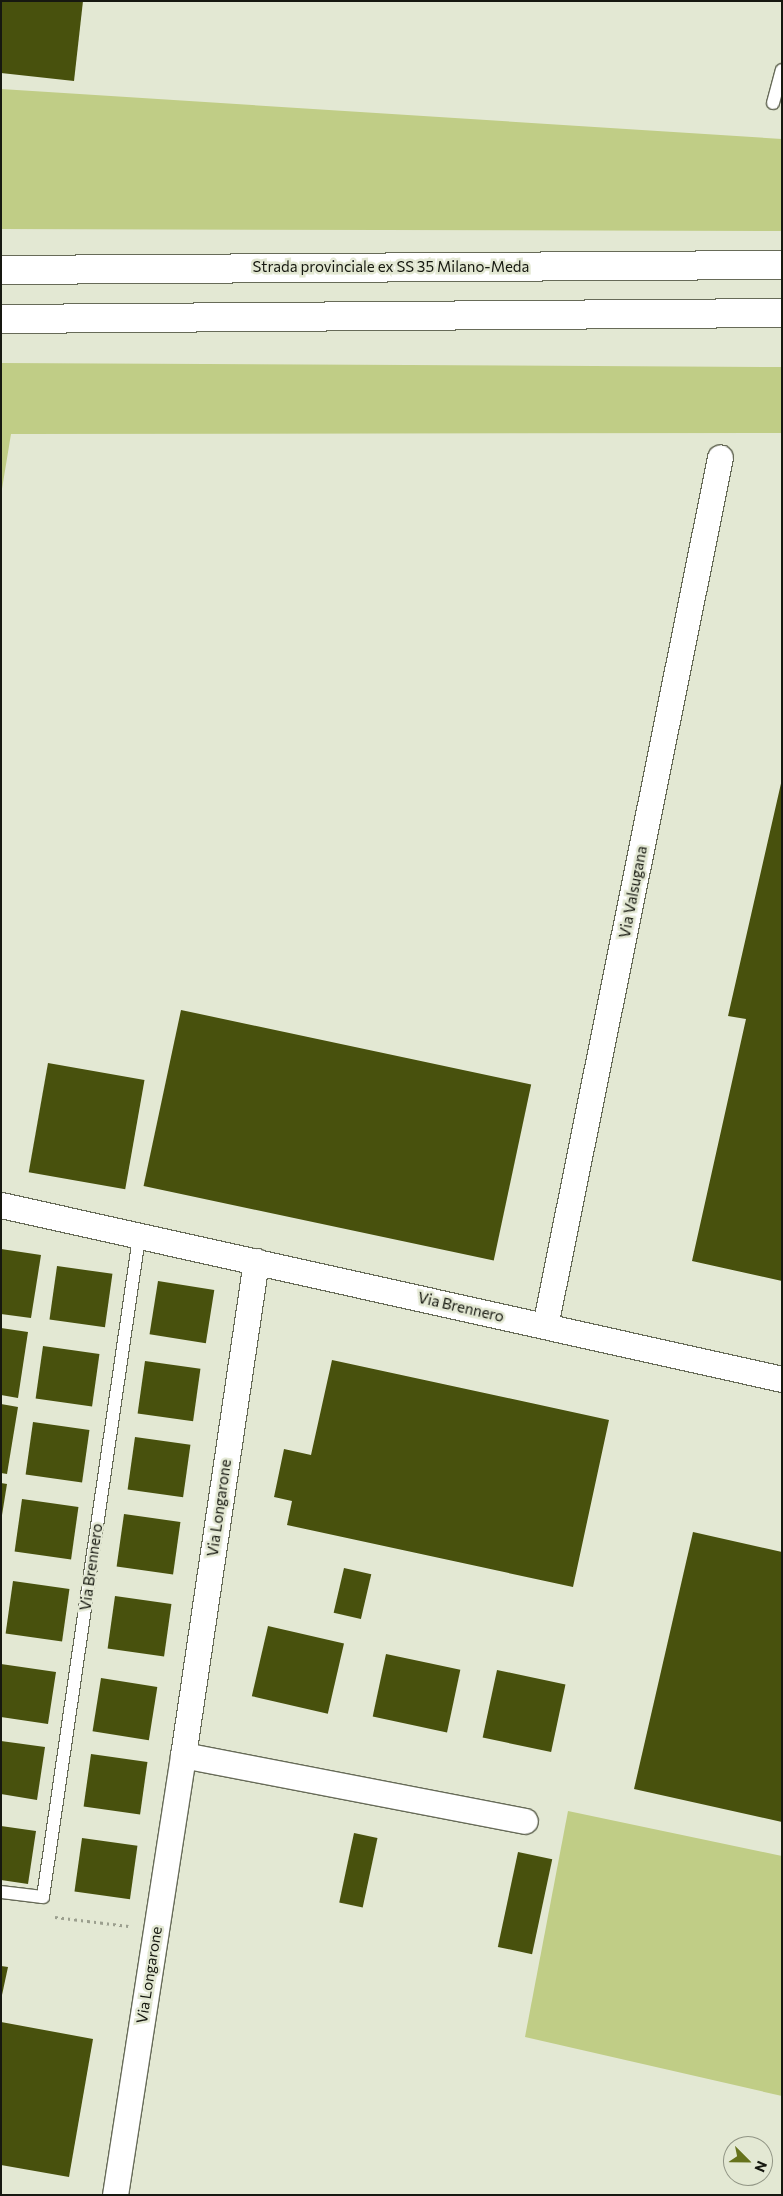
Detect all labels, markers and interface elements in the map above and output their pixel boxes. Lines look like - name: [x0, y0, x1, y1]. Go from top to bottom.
- street label: Strada provinciale ex SS 35 Milano-Meda: [253, 258, 529, 276]
- street label: Via Valsugana: [615, 844, 651, 940]
- street label: Via Brennero: [416, 1288, 506, 1326]
- street label: Via Longarone: [203, 1458, 235, 1558]
- street label: Via Brennero: [76, 1522, 106, 1612]
- street label: Via Longarone: [132, 1925, 166, 2025]
- north arrow: [723, 2136, 773, 2186]
- text: N: [751, 2159, 771, 2175]

